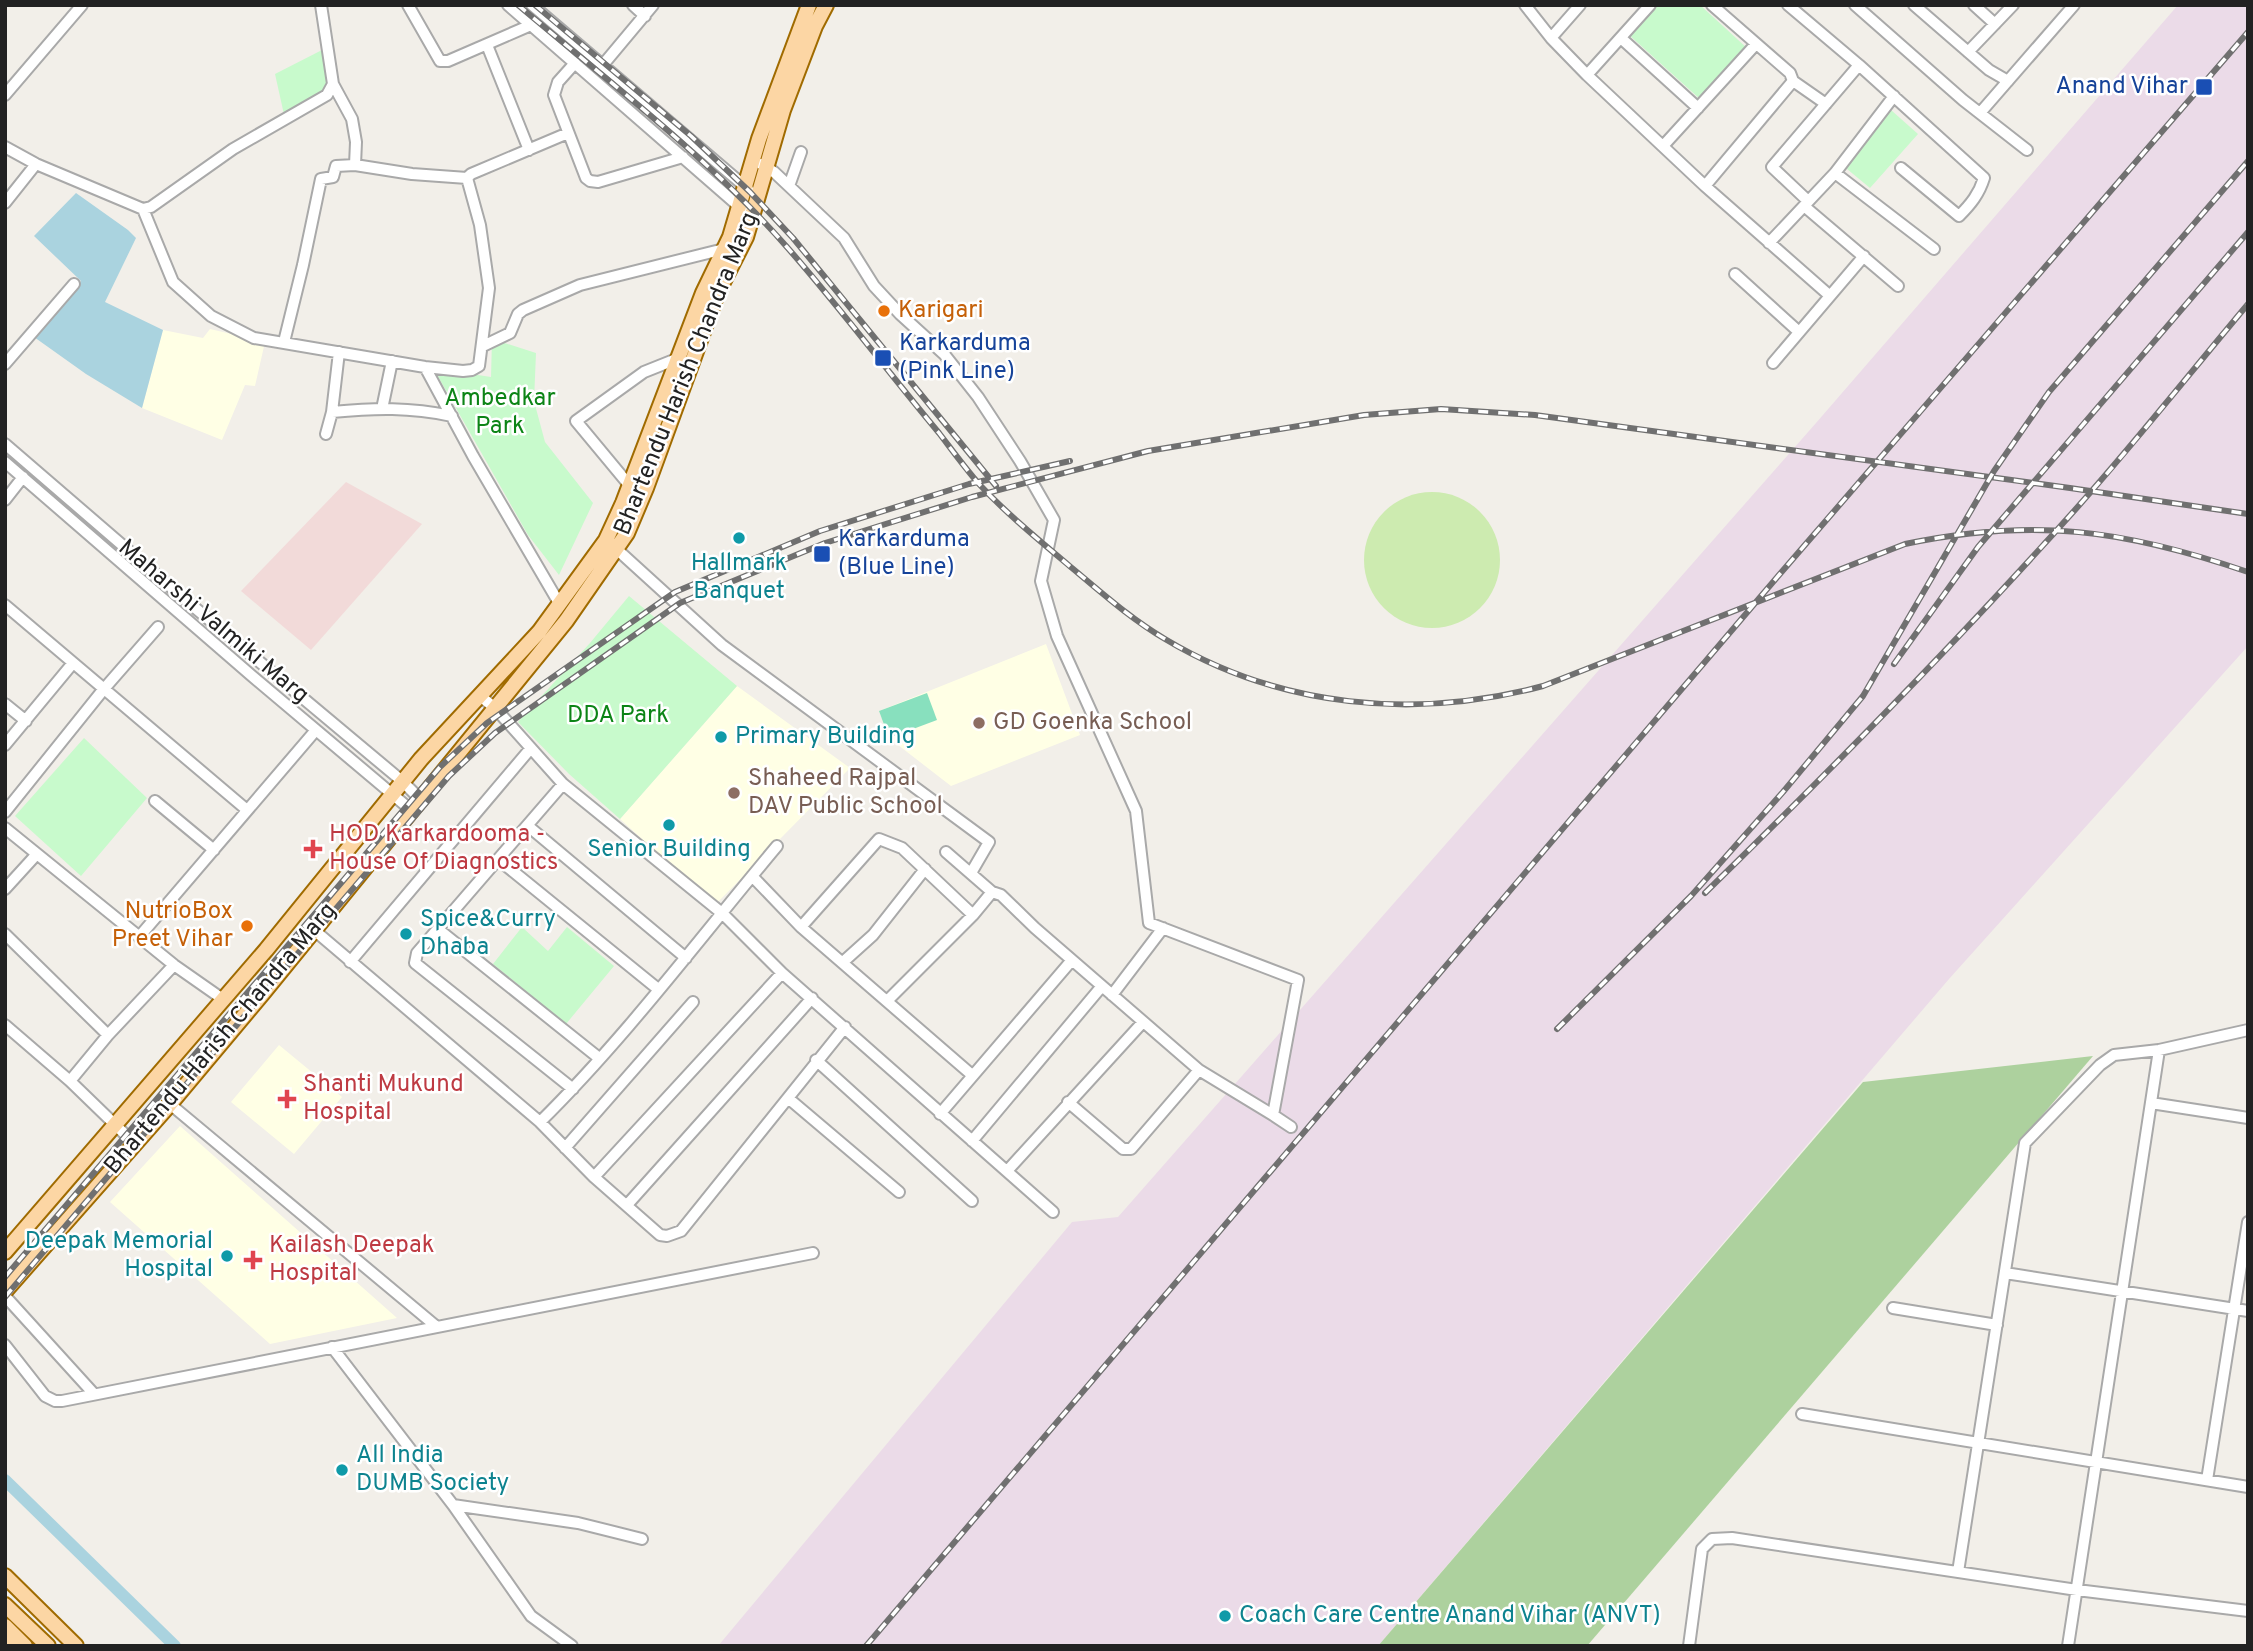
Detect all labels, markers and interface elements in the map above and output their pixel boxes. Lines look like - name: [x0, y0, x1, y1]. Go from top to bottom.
- place label: Anand Vihar: [2055, 72, 2188, 102]
- marker: Anand Vihar: [2194, 77, 2214, 97]
- street label: Bhartendu Harish Chandra Marg: [608, 208, 766, 540]
- place label: Karigari: [898, 296, 984, 326]
- marker: Karigari: [876, 303, 892, 319]
- place label: Karkarduma (Pink Line): [899, 329, 1031, 387]
- marker: Karkarduma (Pink Line): [873, 348, 893, 368]
- park label: Ambedkar Park: [444, 384, 556, 442]
- place label: Karkarduma (Blue Line): [838, 525, 970, 583]
- marker: Hallmark Banquet: [731, 530, 747, 546]
- street label: Maharshi Valmiki Marg: [111, 533, 315, 711]
- marker: Karkarduma (Blue Line): [812, 544, 832, 564]
- place label: Hallmark Banquet: [691, 549, 787, 607]
- park label: DDA Park: [567, 701, 669, 731]
- place label: GD Goenka School: [993, 708, 1192, 738]
- marker: GD Goenka School: [971, 715, 987, 731]
- place label: Primary Building: [735, 722, 915, 752]
- marker: Primary Building: [713, 729, 729, 745]
- place label: Shaheed Rajpal DAV Public School: [748, 764, 943, 822]
- marker: Shaheed Rajpal DAV Public School: [726, 785, 742, 801]
- marker: Senior Building: [661, 817, 677, 833]
- place label: HOD Karkardooma - House Of Diagnostics: [329, 820, 558, 878]
- place label: Senior Building: [587, 835, 751, 865]
- marker: HOD Karkardooma - House Of Diagnostics: [303, 839, 323, 859]
- street label: Bhartendu Harish Chandra Marg: [98, 897, 344, 1181]
- place label: NutrioBox Preet Vihar: [112, 897, 233, 955]
- place label: Spice&Curry Dhaba: [420, 905, 556, 963]
- marker: NutrioBox Preet Vihar: [239, 918, 255, 934]
- marker: Spice&Curry Dhaba: [398, 926, 414, 942]
- place label: Shanti Mukund Hospital: [303, 1070, 464, 1128]
- marker: Shanti Mukund Hospital: [277, 1089, 297, 1109]
- place label: Deepak Memorial Hospital: [25, 1227, 213, 1285]
- place label: Kailash Deepak Hospital: [269, 1231, 434, 1289]
- marker: Deepak Memorial Hospital: [219, 1248, 235, 1264]
- marker: Kailash Deepak Hospital: [243, 1250, 263, 1270]
- place label: All India DUMB Society: [356, 1441, 509, 1499]
- marker: All India DUMB Society: [334, 1462, 350, 1478]
- place label: Coach Care Centre Anand Vihar (ANVT): [1239, 1601, 1661, 1631]
- marker: Coach Care Centre Anand Vihar (ANVT): [1217, 1608, 1233, 1624]

